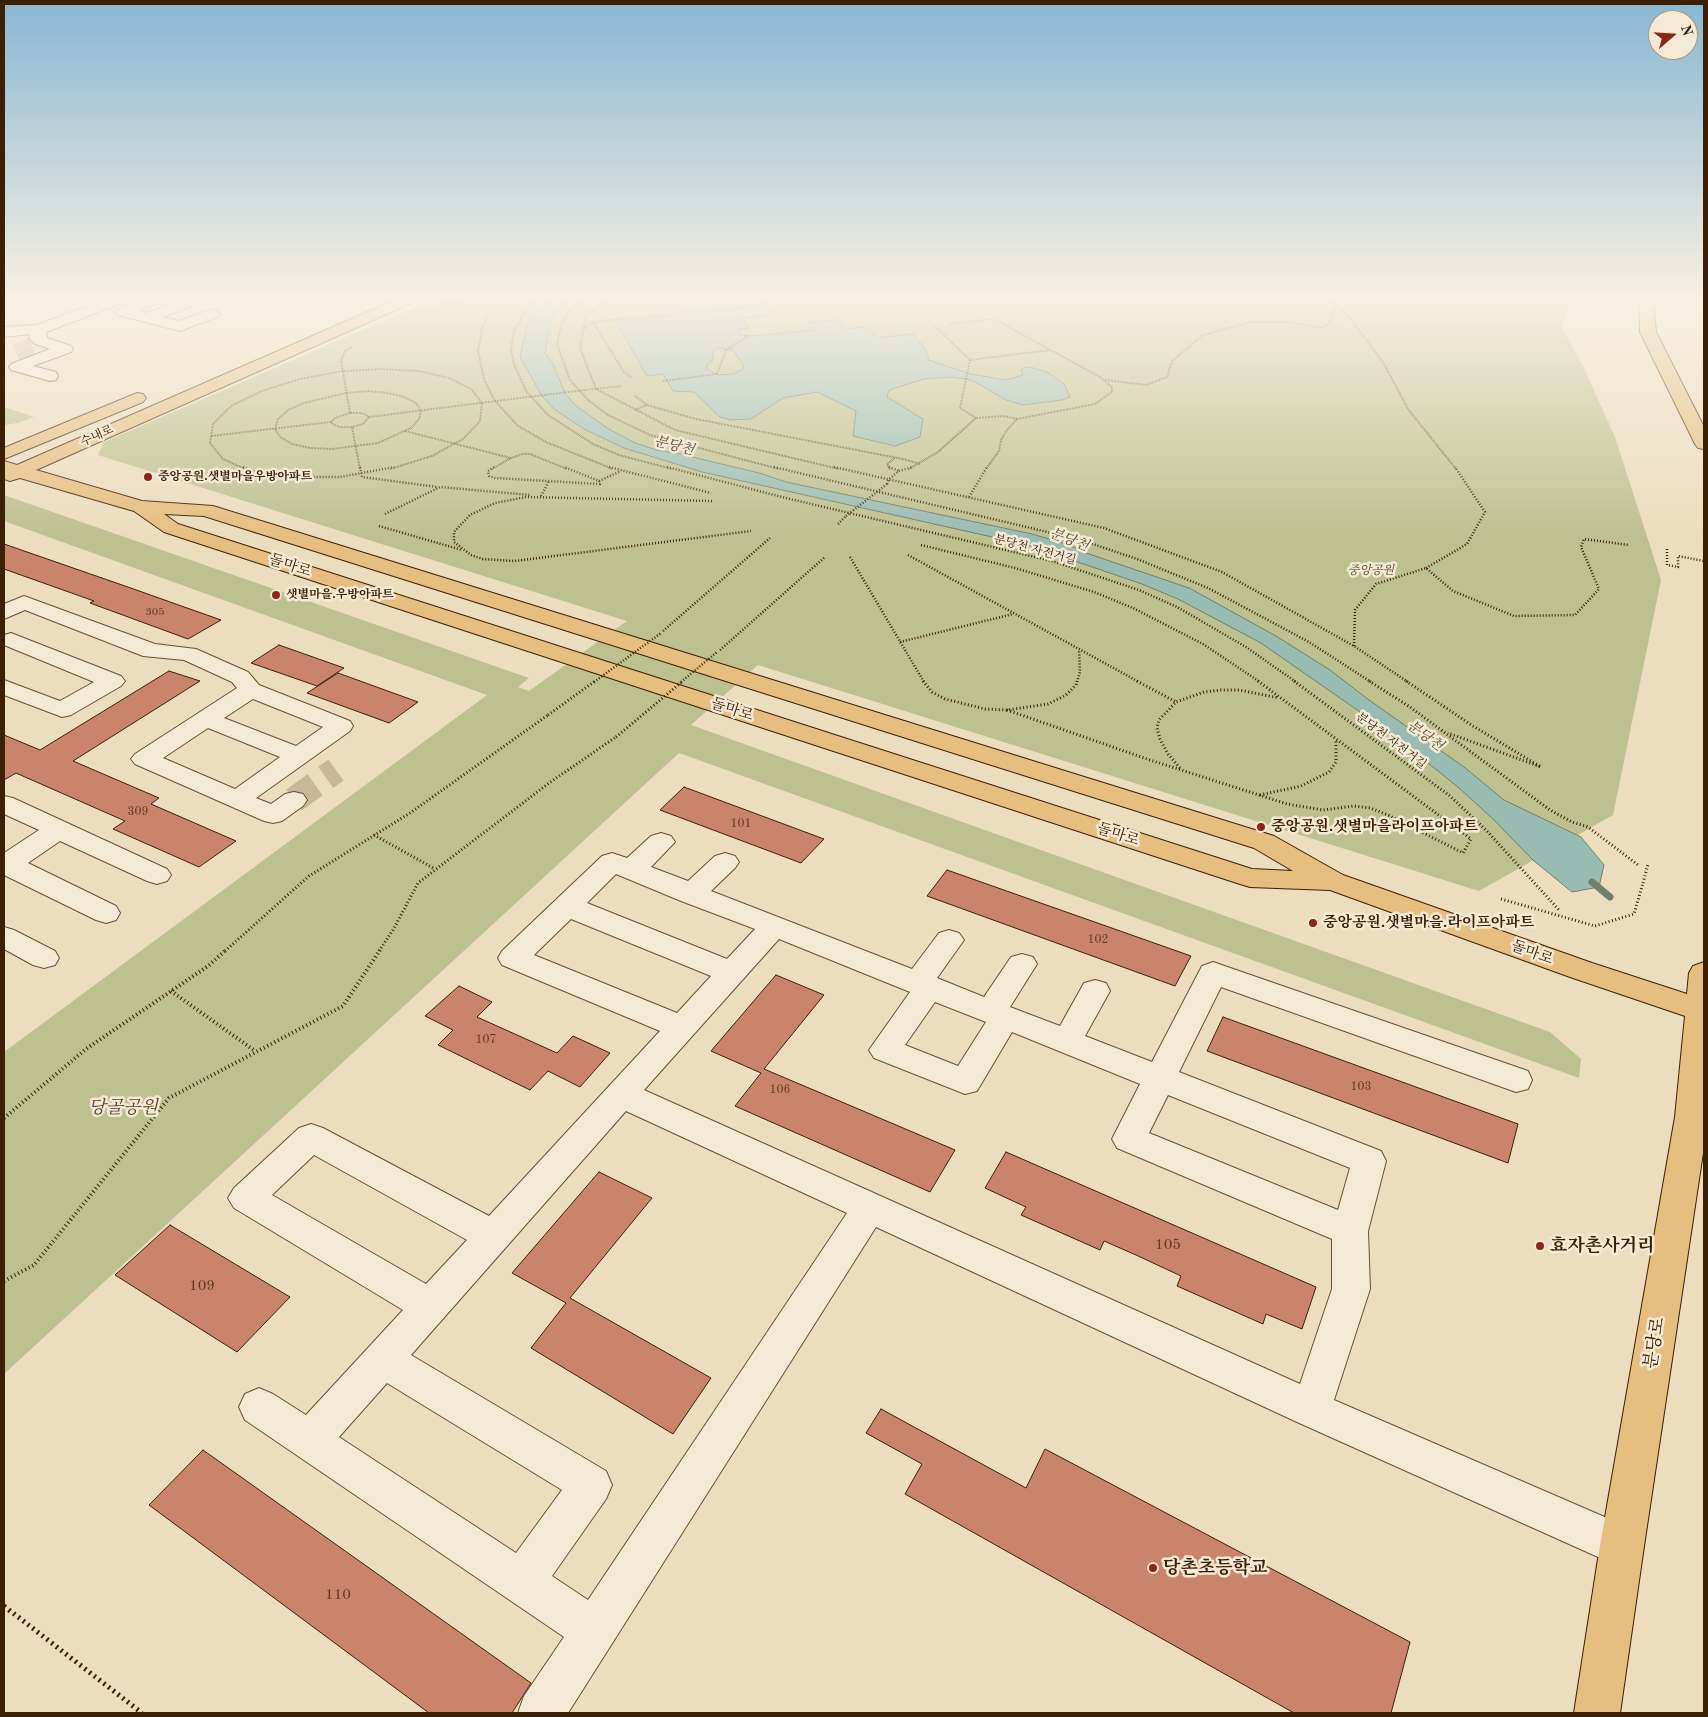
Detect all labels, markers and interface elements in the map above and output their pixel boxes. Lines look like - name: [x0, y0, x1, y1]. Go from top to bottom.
- north arrow: [1648, 10, 1698, 60]
- text: N: [1678, 23, 1695, 38]
- street label: 수내로: [78, 422, 116, 450]
- water label: 분당천: [652, 433, 696, 459]
- place label: 중앙공원.샛별마을우방아파트: [158, 470, 312, 484]
- marker: 중앙공원.샛별마을우방아파트: [142, 471, 154, 483]
- water label: 분당천: [1047, 525, 1091, 555]
- street label: 분당천 자전거길: [992, 532, 1078, 568]
- street label: 돌마로: [267, 551, 313, 581]
- park label: 중앙공원: [1348, 564, 1394, 578]
- place label: 샛별마을.우방아파트: [286, 588, 394, 602]
- marker: 샛별마을.우방아파트: [270, 589, 282, 601]
- house number: 305: [145, 605, 165, 619]
- street label: 돌마로: [709, 695, 755, 725]
- street label: 분당천 자전거길: [1353, 710, 1429, 772]
- water label: 분당천: [1404, 717, 1446, 755]
- house number: 309: [128, 805, 148, 819]
- house number: 101: [731, 817, 751, 831]
- place label: 중앙공원.샛별마을라이프아파트: [1271, 818, 1478, 836]
- street label: 돌마로: [1095, 820, 1141, 850]
- marker: 중앙공원.샛별마을라이프아파트: [1255, 821, 1267, 833]
- place label: 중앙공원.샛별마을.라이프아파트: [1323, 914, 1534, 932]
- marker: 중앙공원.샛별마을.라이프아파트: [1307, 917, 1319, 929]
- house number: 102: [1088, 933, 1108, 947]
- street label: 돌마로: [1508, 937, 1556, 969]
- house number: 107: [476, 1033, 496, 1047]
- house number: 103: [1351, 1080, 1371, 1094]
- house number: 106: [770, 1083, 790, 1097]
- park label: 당골공원: [88, 1097, 158, 1119]
- place label: 효자촌사거리: [1550, 1235, 1654, 1257]
- house number: 105: [1155, 1236, 1181, 1254]
- marker: 효자촌사거리: [1534, 1240, 1546, 1252]
- house number: 109: [189, 1277, 215, 1295]
- street label: 분당로: [1640, 1316, 1670, 1370]
- place label: 당촌초등학교: [1163, 1557, 1267, 1579]
- marker: 당촌초등학교: [1147, 1562, 1159, 1574]
- house number: 110: [325, 1586, 351, 1604]

